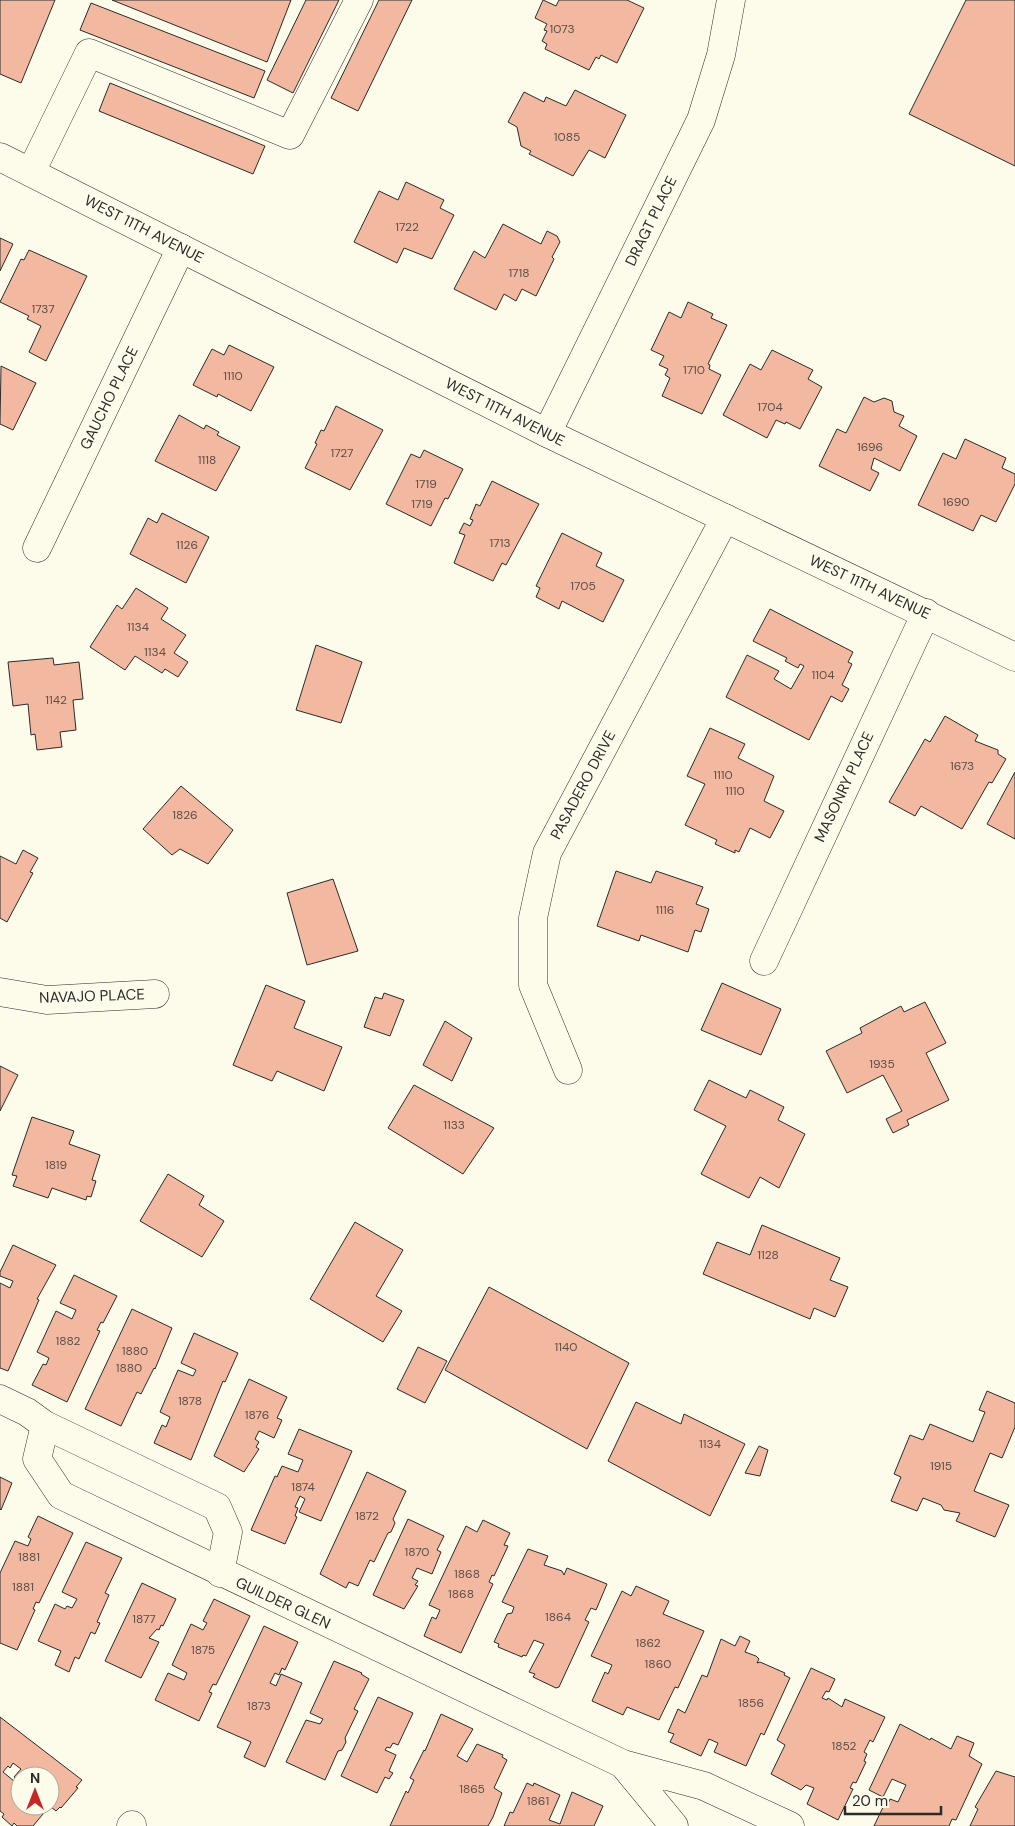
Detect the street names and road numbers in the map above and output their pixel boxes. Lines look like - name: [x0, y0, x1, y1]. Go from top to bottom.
- street label: DRAGT PLACE: [621, 173, 681, 269]
- street label: WEST 11TH AVENUE: [81, 190, 207, 268]
- street label: GAUCHO PLACE: [75, 343, 143, 453]
- street label: WEST 11TH AVENUE: [442, 373, 568, 451]
- street label: WEST 11TH AVENUE: [806, 550, 934, 624]
- street label: PASADERO DRIVE: [546, 727, 620, 843]
- street label: MASONRY PLACE: [810, 729, 878, 845]
- street label: NAVAJO PLACE: [39, 984, 145, 1008]
- street label: GUILDER GLEN: [232, 1572, 334, 1634]

